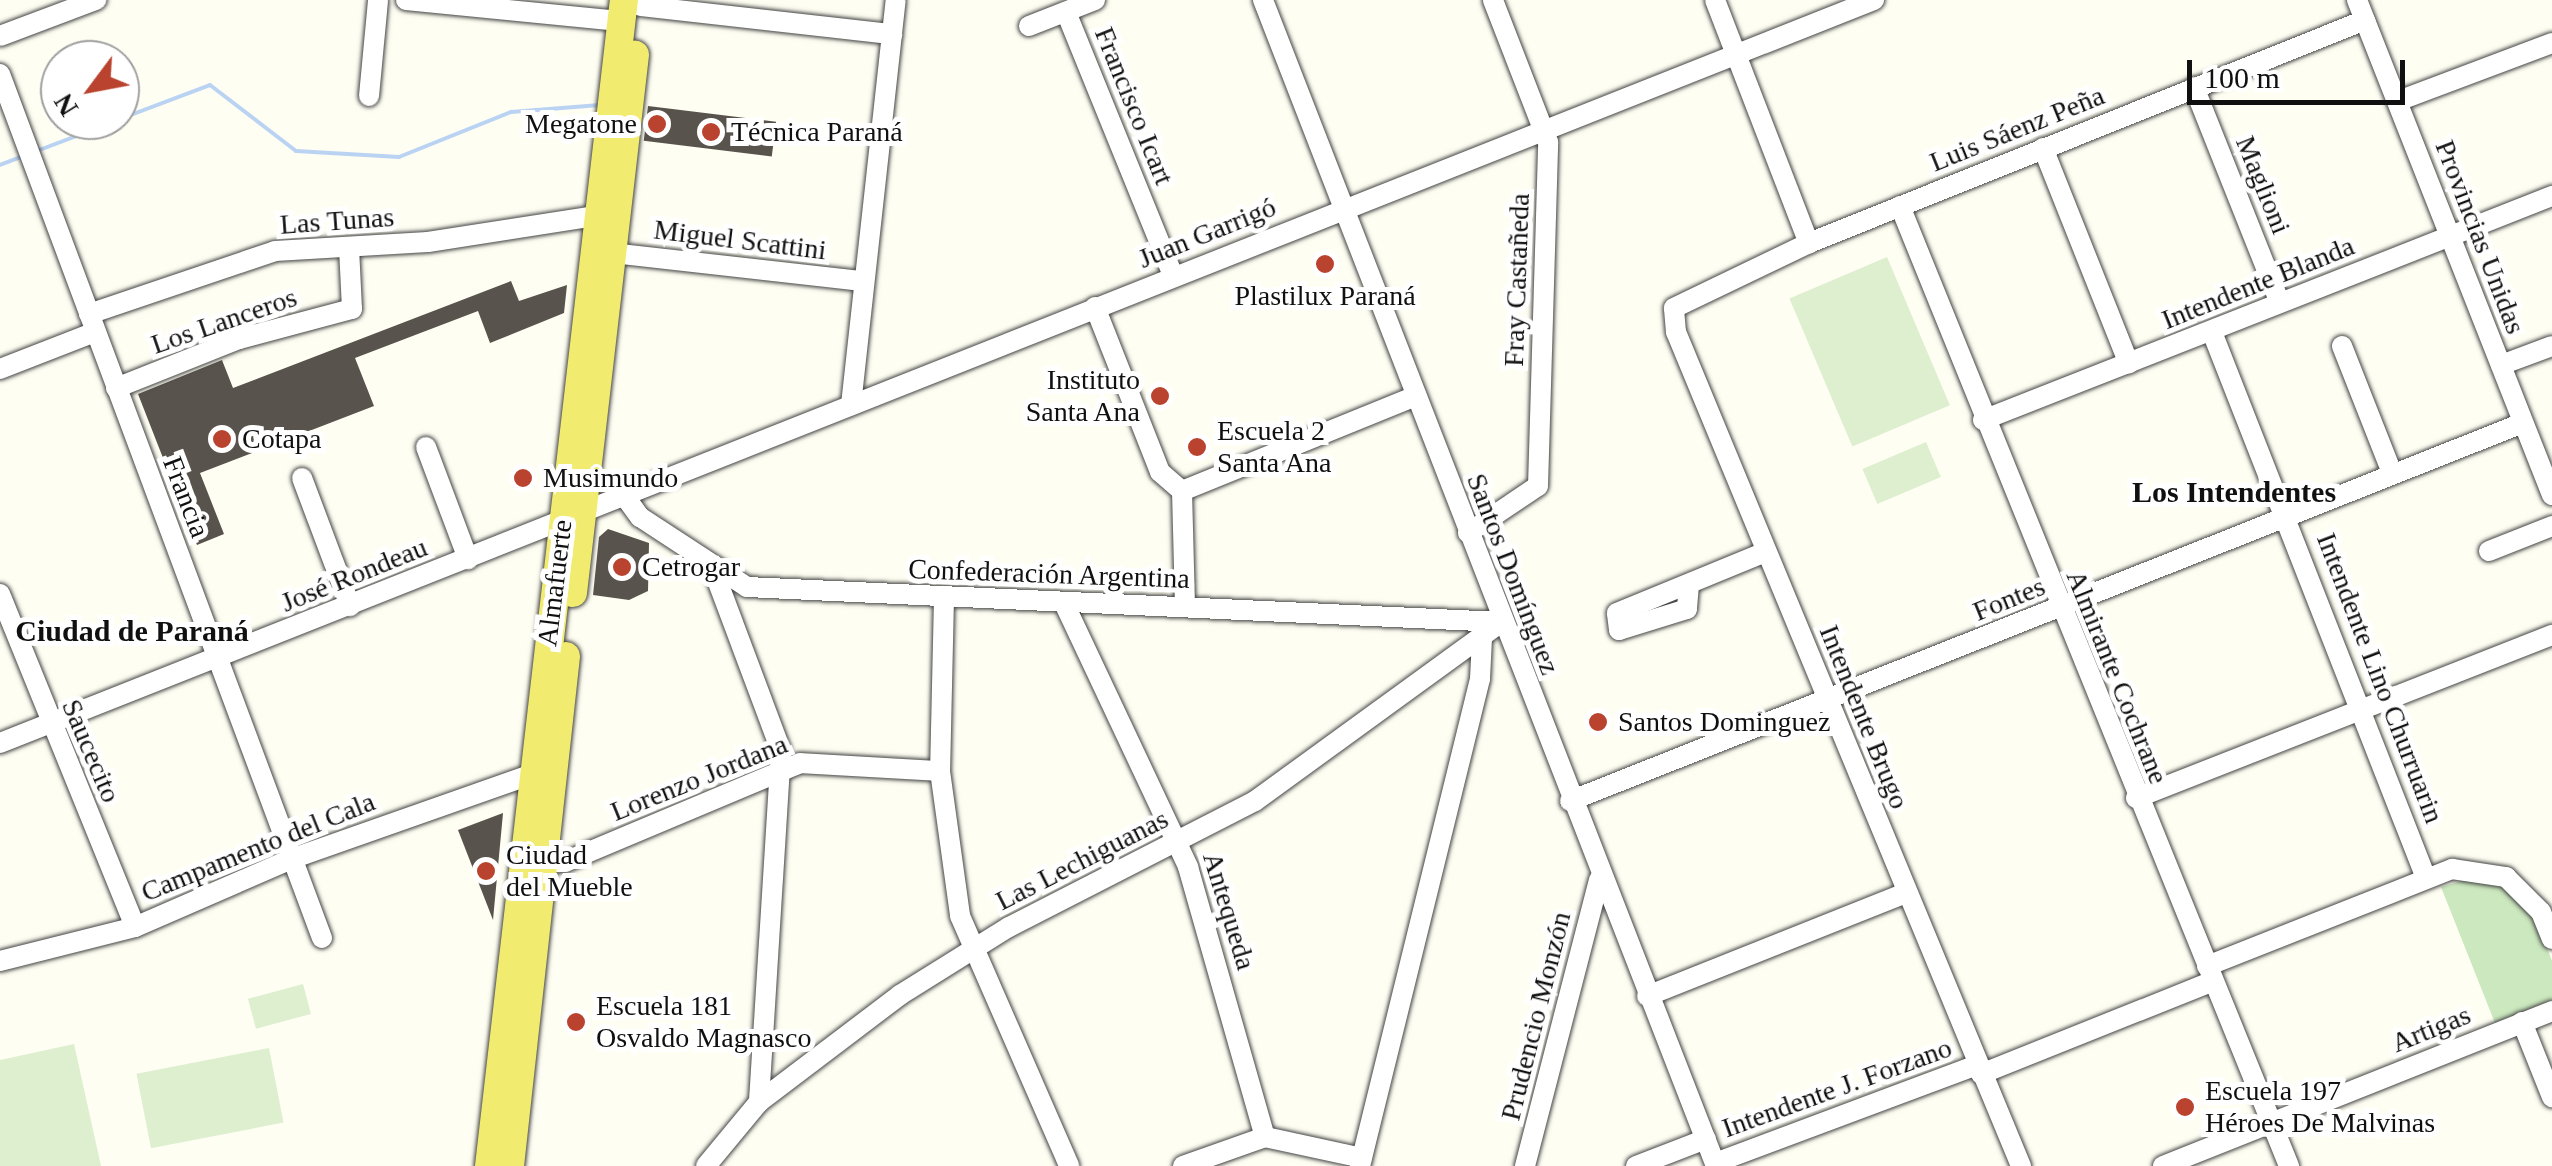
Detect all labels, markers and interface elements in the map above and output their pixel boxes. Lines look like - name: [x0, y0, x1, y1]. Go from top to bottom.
- street label: Francisco Icart: [1087, 22, 1181, 190]
- north arrow: [40, 40, 140, 140]
- scale bar: [2192, 40, 2410, 102]
- text: 100 m: [2204, 61, 2280, 94]
- street label: Luis Sáenz Peña: [1925, 79, 2109, 179]
- text: N: [47, 88, 84, 122]
- place label: Megatone: [525, 107, 637, 141]
- marker: Megatone: [646, 113, 668, 135]
- place label: Técnica Paraná: [731, 115, 903, 149]
- marker: Técnica Paraná: [700, 121, 722, 143]
- street label: Maglioni: [2228, 131, 2298, 239]
- street label: Provincias Unidas: [2428, 136, 2532, 338]
- street label: Juan Garrigó: [1133, 190, 1281, 276]
- street label: Fray Castañeda: [1497, 193, 1537, 367]
- street label: Las Tunas: [279, 200, 395, 242]
- street label: Miguel Scattini: [652, 213, 828, 267]
- street label: Intendente Blanda: [2157, 229, 2359, 337]
- marker: Plastilux Paraná: [1314, 253, 1336, 275]
- place label: Plastilux Paraná: [1234, 279, 1416, 313]
- street label: Los Lanceros: [147, 280, 301, 362]
- place label: Instituto Santa Ana: [1024, 363, 1140, 429]
- marker: Instituto Santa Ana: [1149, 385, 1171, 407]
- place label: Escuela 2 Santa Ana: [1217, 414, 1333, 480]
- place label: Cotapa: [242, 422, 321, 456]
- marker: Cotapa: [211, 428, 233, 450]
- marker: Escuela 2 Santa Ana: [1186, 436, 1208, 458]
- street label: Francia: [155, 452, 217, 542]
- place label: Musimundo: [543, 461, 678, 495]
- marker: Musimundo: [512, 467, 534, 489]
- street label: Santos Domínguez: [1459, 469, 1567, 679]
- district label: Los Intendentes: [2132, 474, 2336, 510]
- street label: Almafuerte: [531, 518, 579, 648]
- street label: Intendente Lino Churruarin: [2309, 528, 2451, 828]
- street label: José Rondeau: [276, 530, 432, 620]
- place label: Cetrogar: [642, 550, 740, 584]
- street label: Confederación Argentina: [907, 552, 1191, 596]
- marker: Cetrogar: [611, 556, 633, 578]
- street label: Almirante Cochrane: [2059, 565, 2175, 789]
- street label: Fontes: [1968, 569, 2050, 629]
- district label: Ciudad de Paraná: [15, 613, 249, 649]
- street label: Intendente Brugo: [1812, 620, 1916, 814]
- street label: Saucecito: [54, 694, 128, 808]
- place label: Santos Dominguez: [1618, 705, 1830, 739]
- marker: Santos Dominguez: [1587, 711, 1609, 733]
- street label: Lorenzo Jordana: [606, 727, 792, 829]
- street label: Campamento del Cala: [136, 785, 380, 909]
- street label: Las Lechiguanas: [990, 802, 1174, 918]
- place label: Ciudad del Mueble: [506, 838, 633, 904]
- street label: Antequeda: [1195, 848, 1263, 974]
- marker: Ciudad del Mueble: [475, 860, 497, 882]
- street label: Prudencio Monzón: [1494, 908, 1578, 1124]
- place label: Escuela 181 Osvaldo Magnasco: [596, 989, 811, 1055]
- street label: Artigas: [2386, 998, 2476, 1060]
- marker: Escuela 181 Osvaldo Magnasco: [565, 1011, 587, 1033]
- street label: Intendente J. Forzano: [1718, 1031, 1956, 1145]
- place label: Escuela 197 Héroes De Malvinas: [2205, 1074, 2435, 1140]
- marker: Escuela 197 Héroes De Malvinas: [2174, 1096, 2196, 1118]

